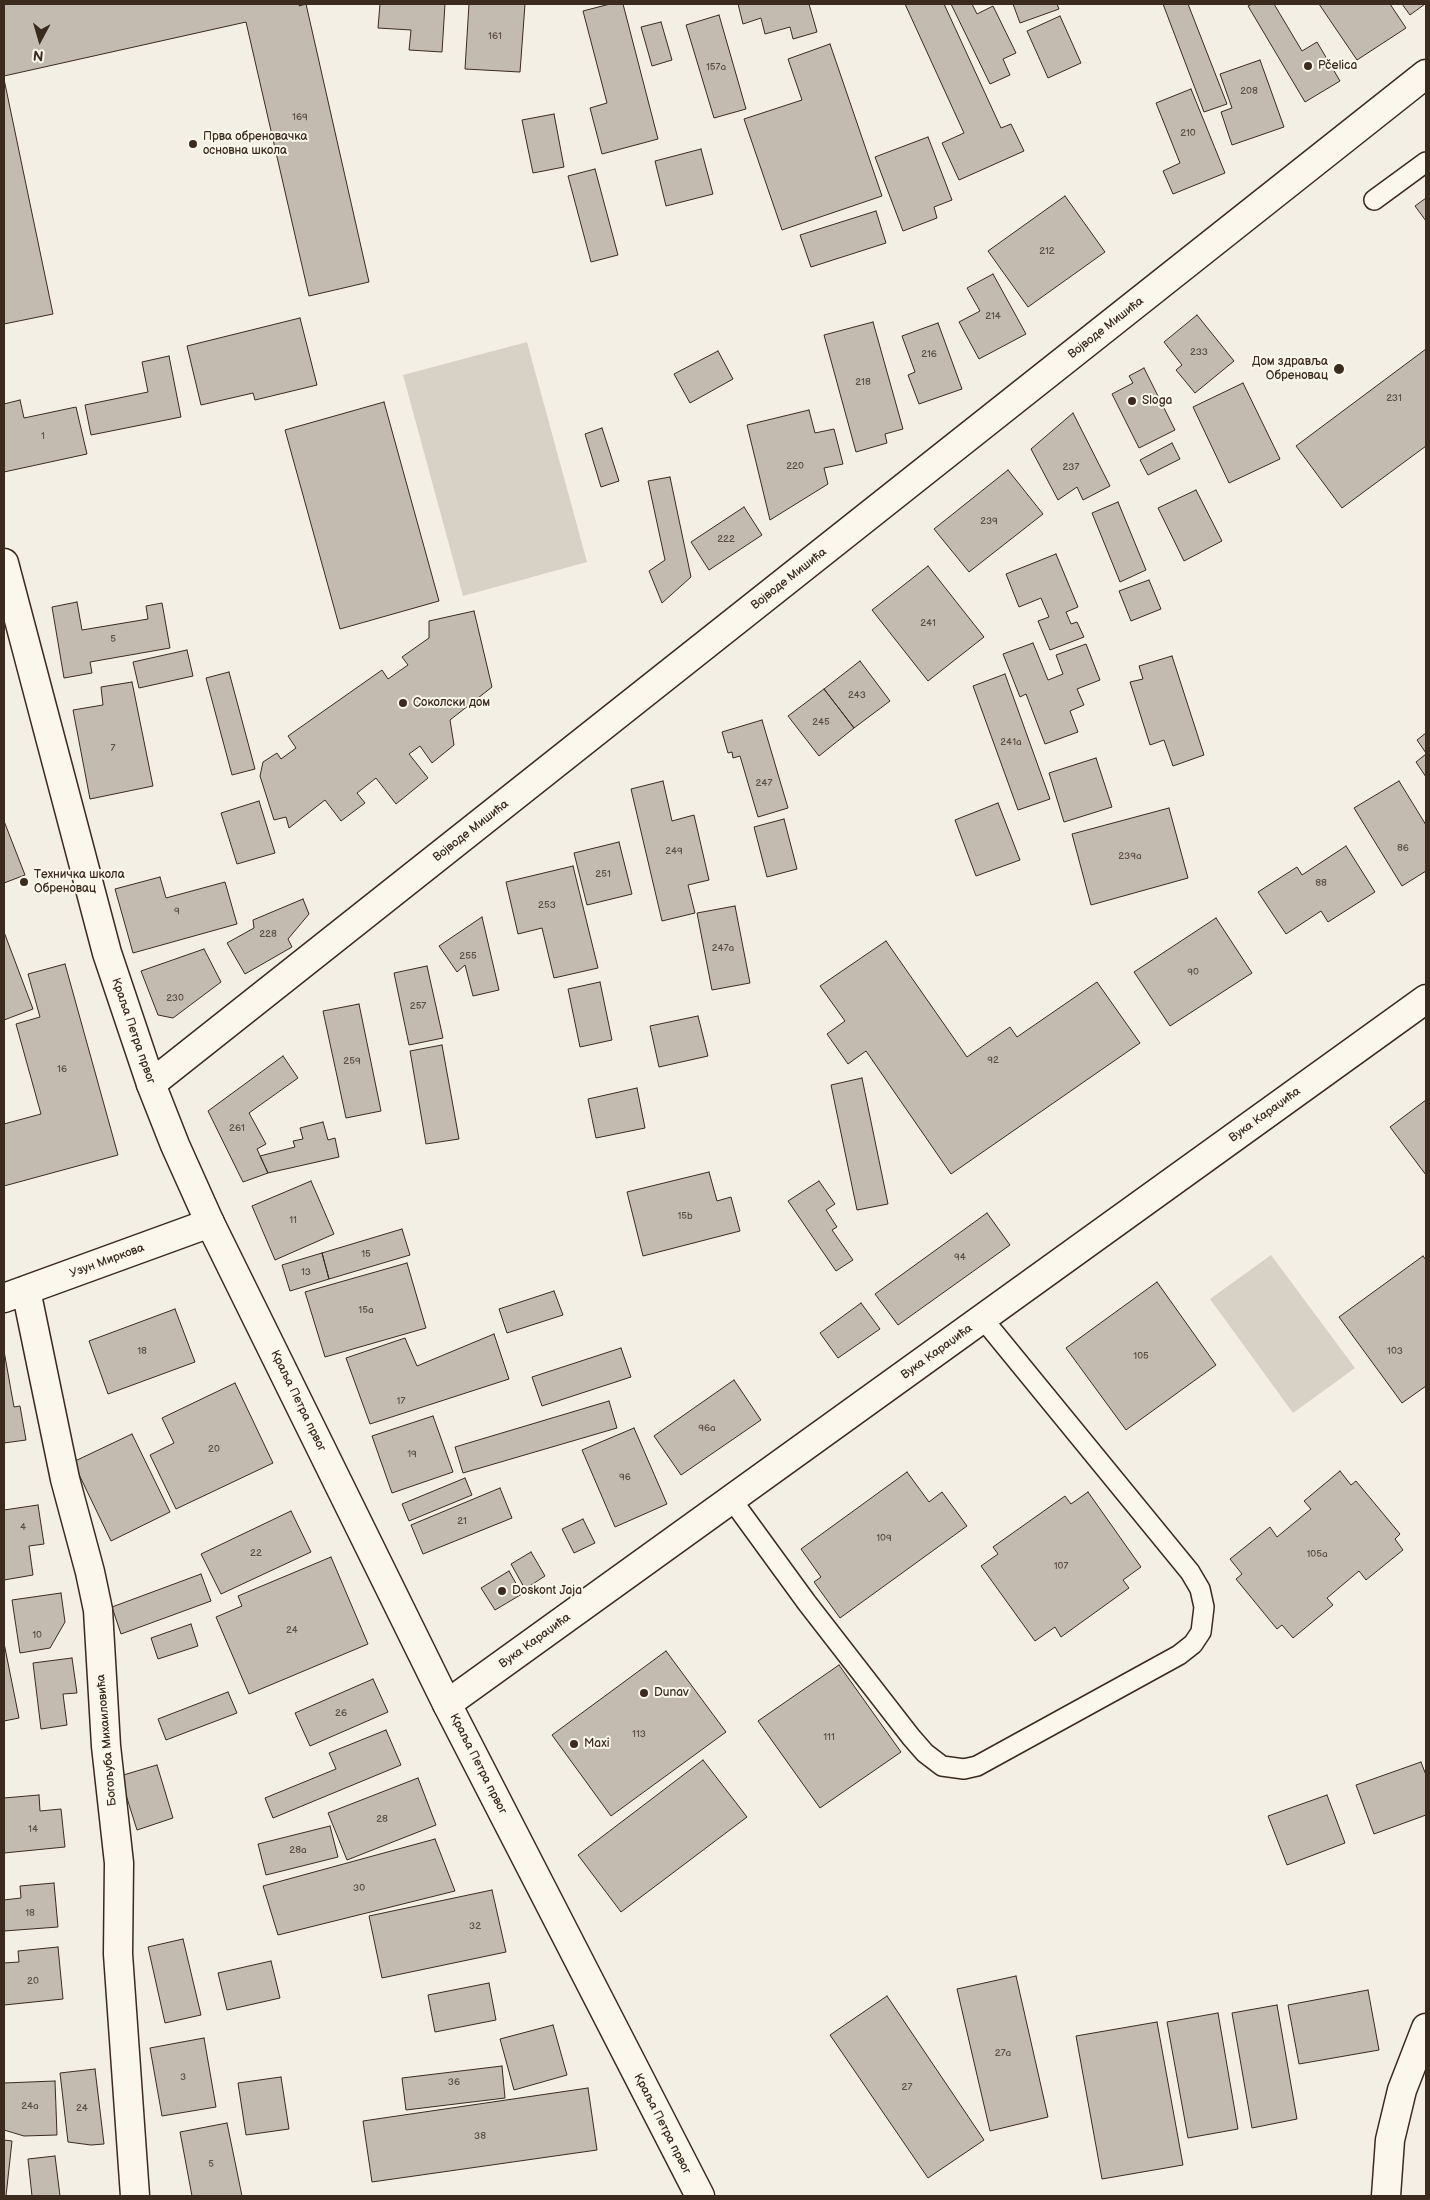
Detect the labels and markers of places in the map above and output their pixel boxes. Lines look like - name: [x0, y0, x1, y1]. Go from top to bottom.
- place label: Pčelica: [1318, 59, 1357, 73]
- marker: Pčelica: [1302, 60, 1314, 72]
- place label: Прва обреновачка основна школа: [203, 130, 308, 158]
- marker: Прва обреновачка основна школа: [187, 138, 199, 150]
- place label: Дом здравља Обреновац: [1252, 355, 1328, 383]
- marker: Дом здравља Обреновац: [1332, 362, 1346, 376]
- place label: Sloga: [1142, 394, 1172, 408]
- marker: Sloga: [1126, 395, 1138, 407]
- place label: Соколски дом: [413, 696, 490, 710]
- marker: Соколски дом: [397, 697, 409, 709]
- place label: Техничка школа Обреновац: [34, 868, 125, 896]
- marker: Техничка школа Обреновац: [18, 876, 30, 888]
- place label: Doskont Jaja: [512, 1584, 582, 1598]
- marker: Doskont Jaja: [496, 1585, 508, 1597]
- place label: Dunav: [654, 1686, 689, 1700]
- marker: Dunav: [638, 1687, 650, 1699]
- place label: Maxi: [584, 1737, 610, 1751]
- marker: Maxi: [568, 1738, 580, 1750]

